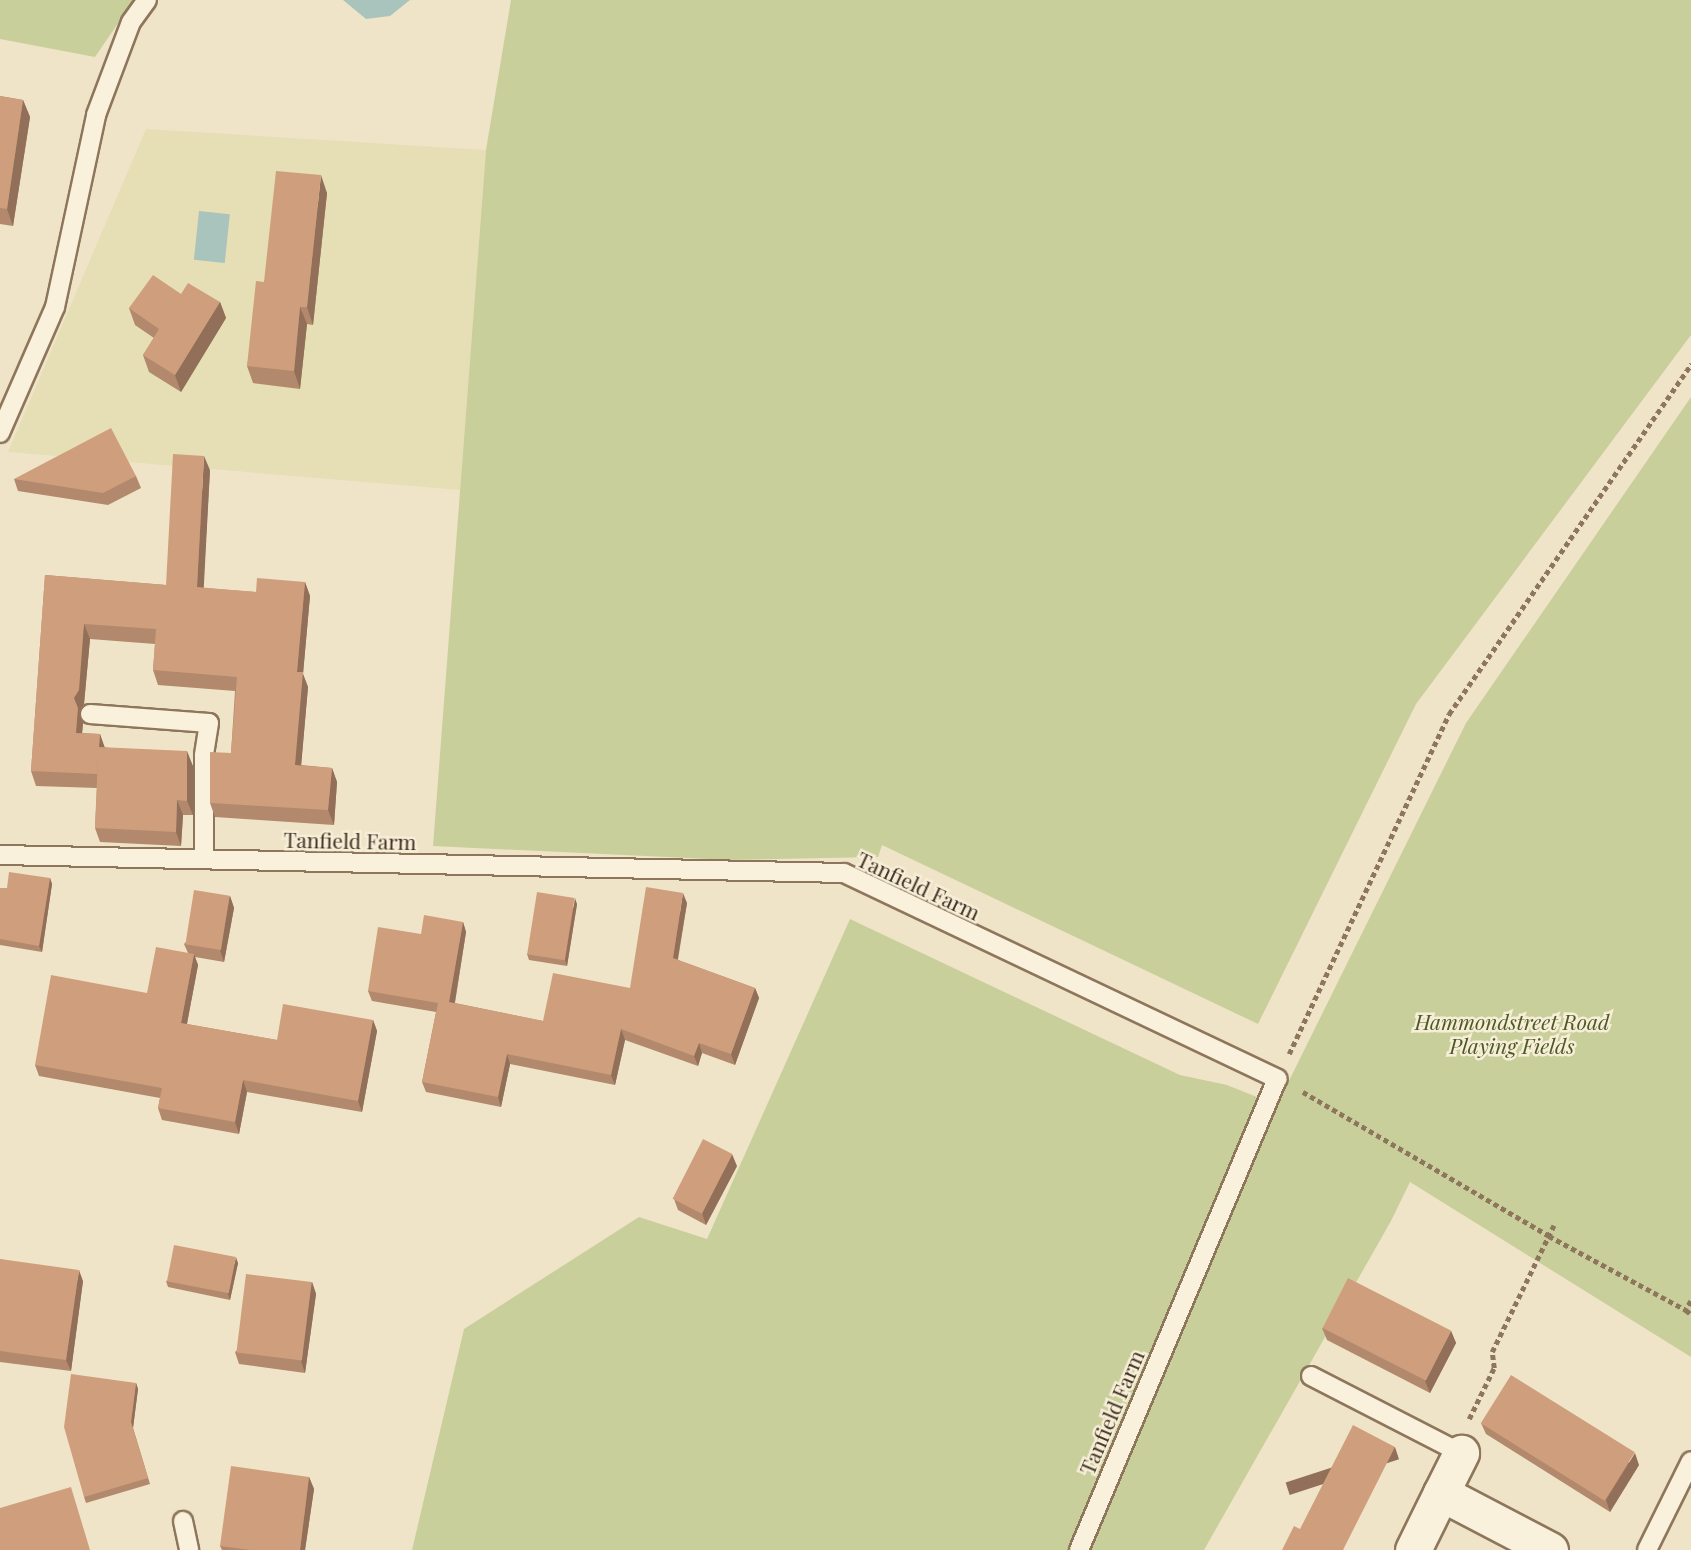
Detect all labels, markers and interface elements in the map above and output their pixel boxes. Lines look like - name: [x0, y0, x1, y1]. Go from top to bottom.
- street label: Tanfield Farm: [283, 826, 417, 854]
- street label: Tanfield Farm: [854, 846, 984, 924]
- park label: Hammondstreet Road Playing Fields: [1415, 1008, 1609, 1058]
- street label: Tanfield Farm: [1073, 1346, 1149, 1478]

